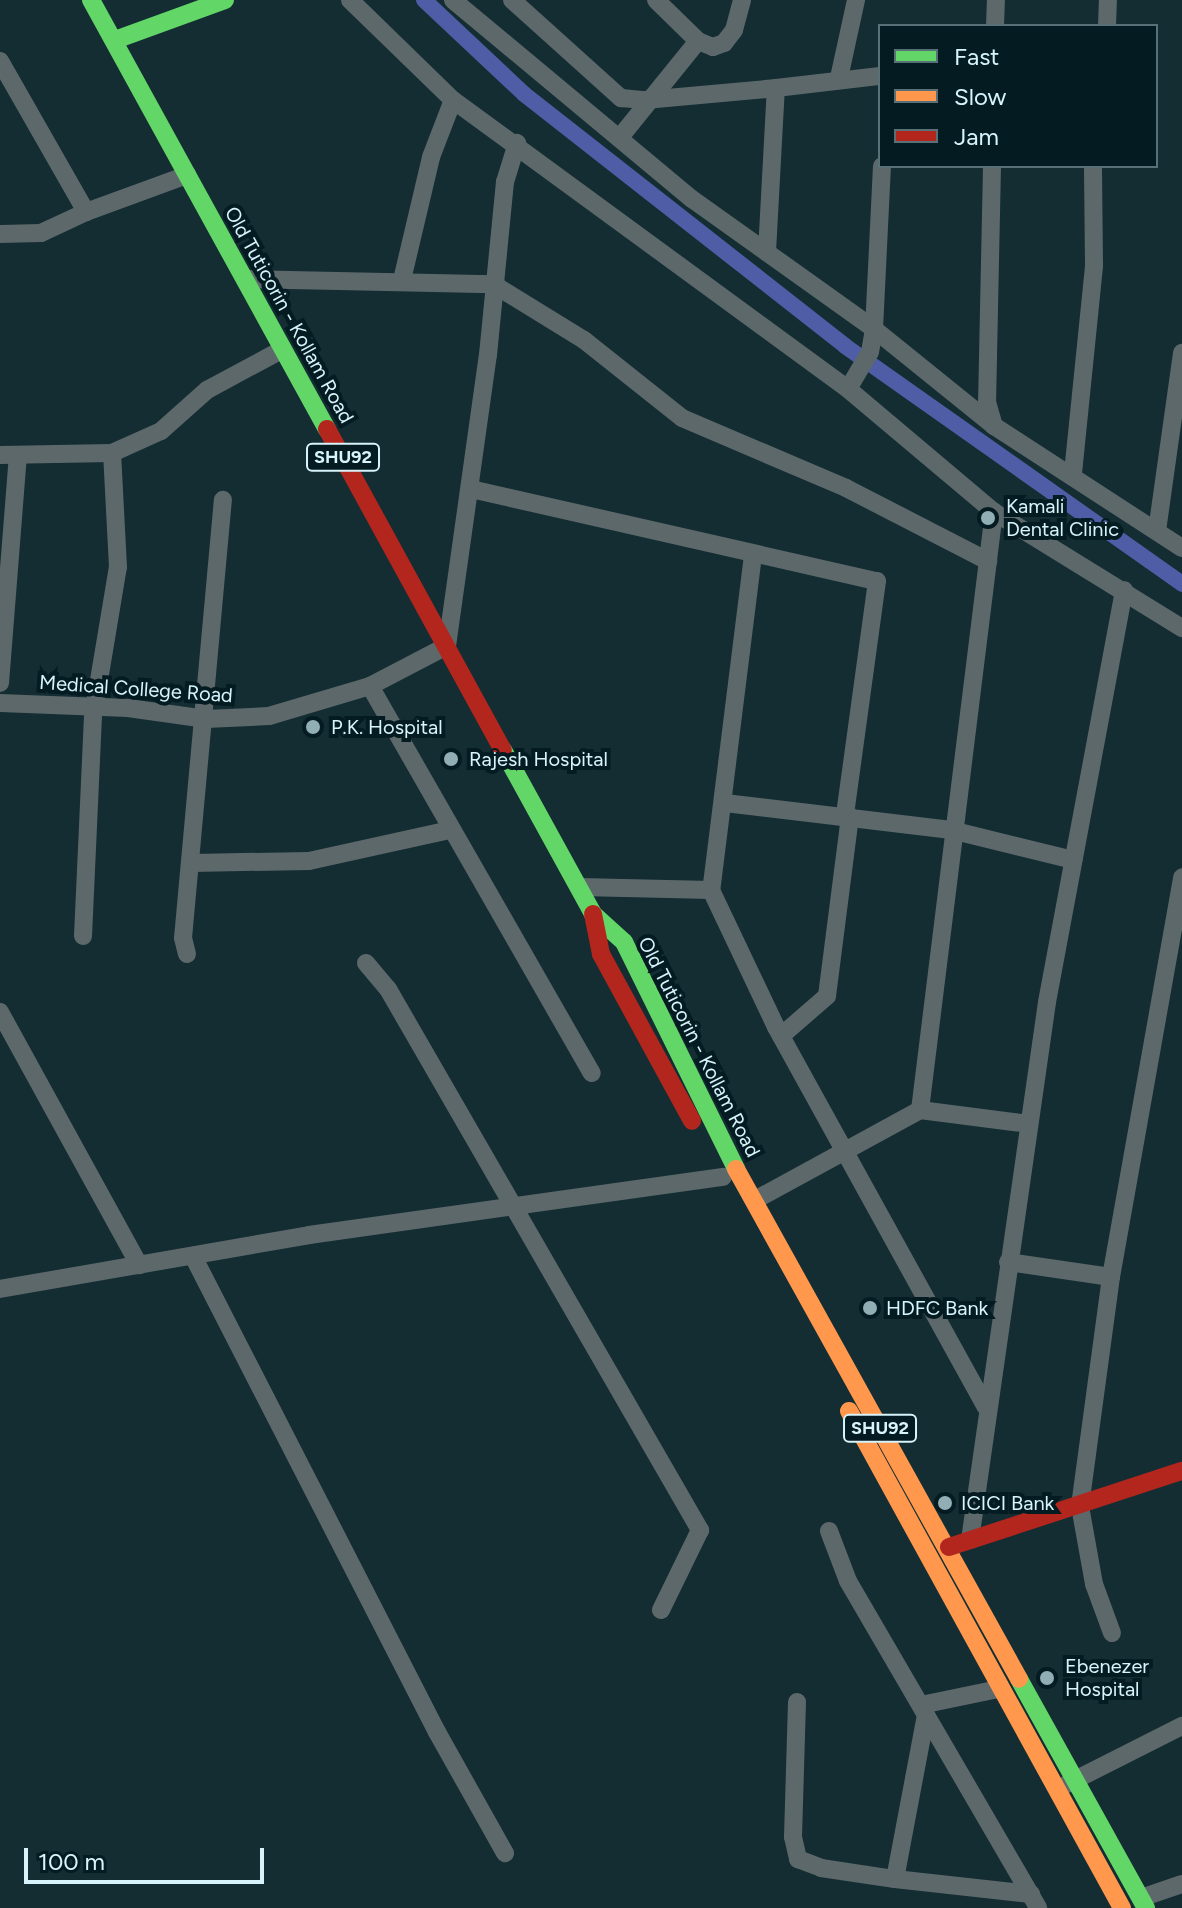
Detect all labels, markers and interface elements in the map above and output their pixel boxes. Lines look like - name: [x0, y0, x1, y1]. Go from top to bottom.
- legend: [878, 24, 1158, 168]
- text: Fast: [954, 42, 999, 71]
- text: Slow: [954, 82, 1006, 111]
- text: Jam: [954, 122, 999, 151]
- street label: Old Tuticorin - Kollam Road: [219, 203, 359, 427]
- road number: SHU92: [305, 443, 381, 471]
- place label: Kamali Dental Clinic: [1006, 494, 1119, 541]
- marker: Kamali Dental Clinic: [977, 507, 999, 529]
- street label: Medical College Road: [38, 670, 234, 708]
- place label: P.K. Hospital: [331, 715, 443, 739]
- marker: P.K. Hospital: [302, 716, 324, 738]
- place label: Rajesh Hospital: [469, 747, 608, 771]
- marker: Rajesh Hospital: [440, 748, 462, 770]
- street label: Old Tuticorin - Kollam Road: [633, 933, 765, 1161]
- place label: HDFC Bank: [886, 1296, 988, 1320]
- marker: HDFC Bank: [861, 1299, 879, 1317]
- road number: SHU92: [842, 1414, 918, 1442]
- place label: ICICI Bank: [961, 1491, 1054, 1515]
- marker: ICICI Bank: [936, 1494, 954, 1512]
- place label: Ebenezer Hospital: [1065, 1654, 1149, 1701]
- marker: Ebenezer Hospital: [1036, 1667, 1058, 1689]
- scale bar: [28, 1832, 268, 1882]
- text: 100 m: [38, 1847, 105, 1876]

